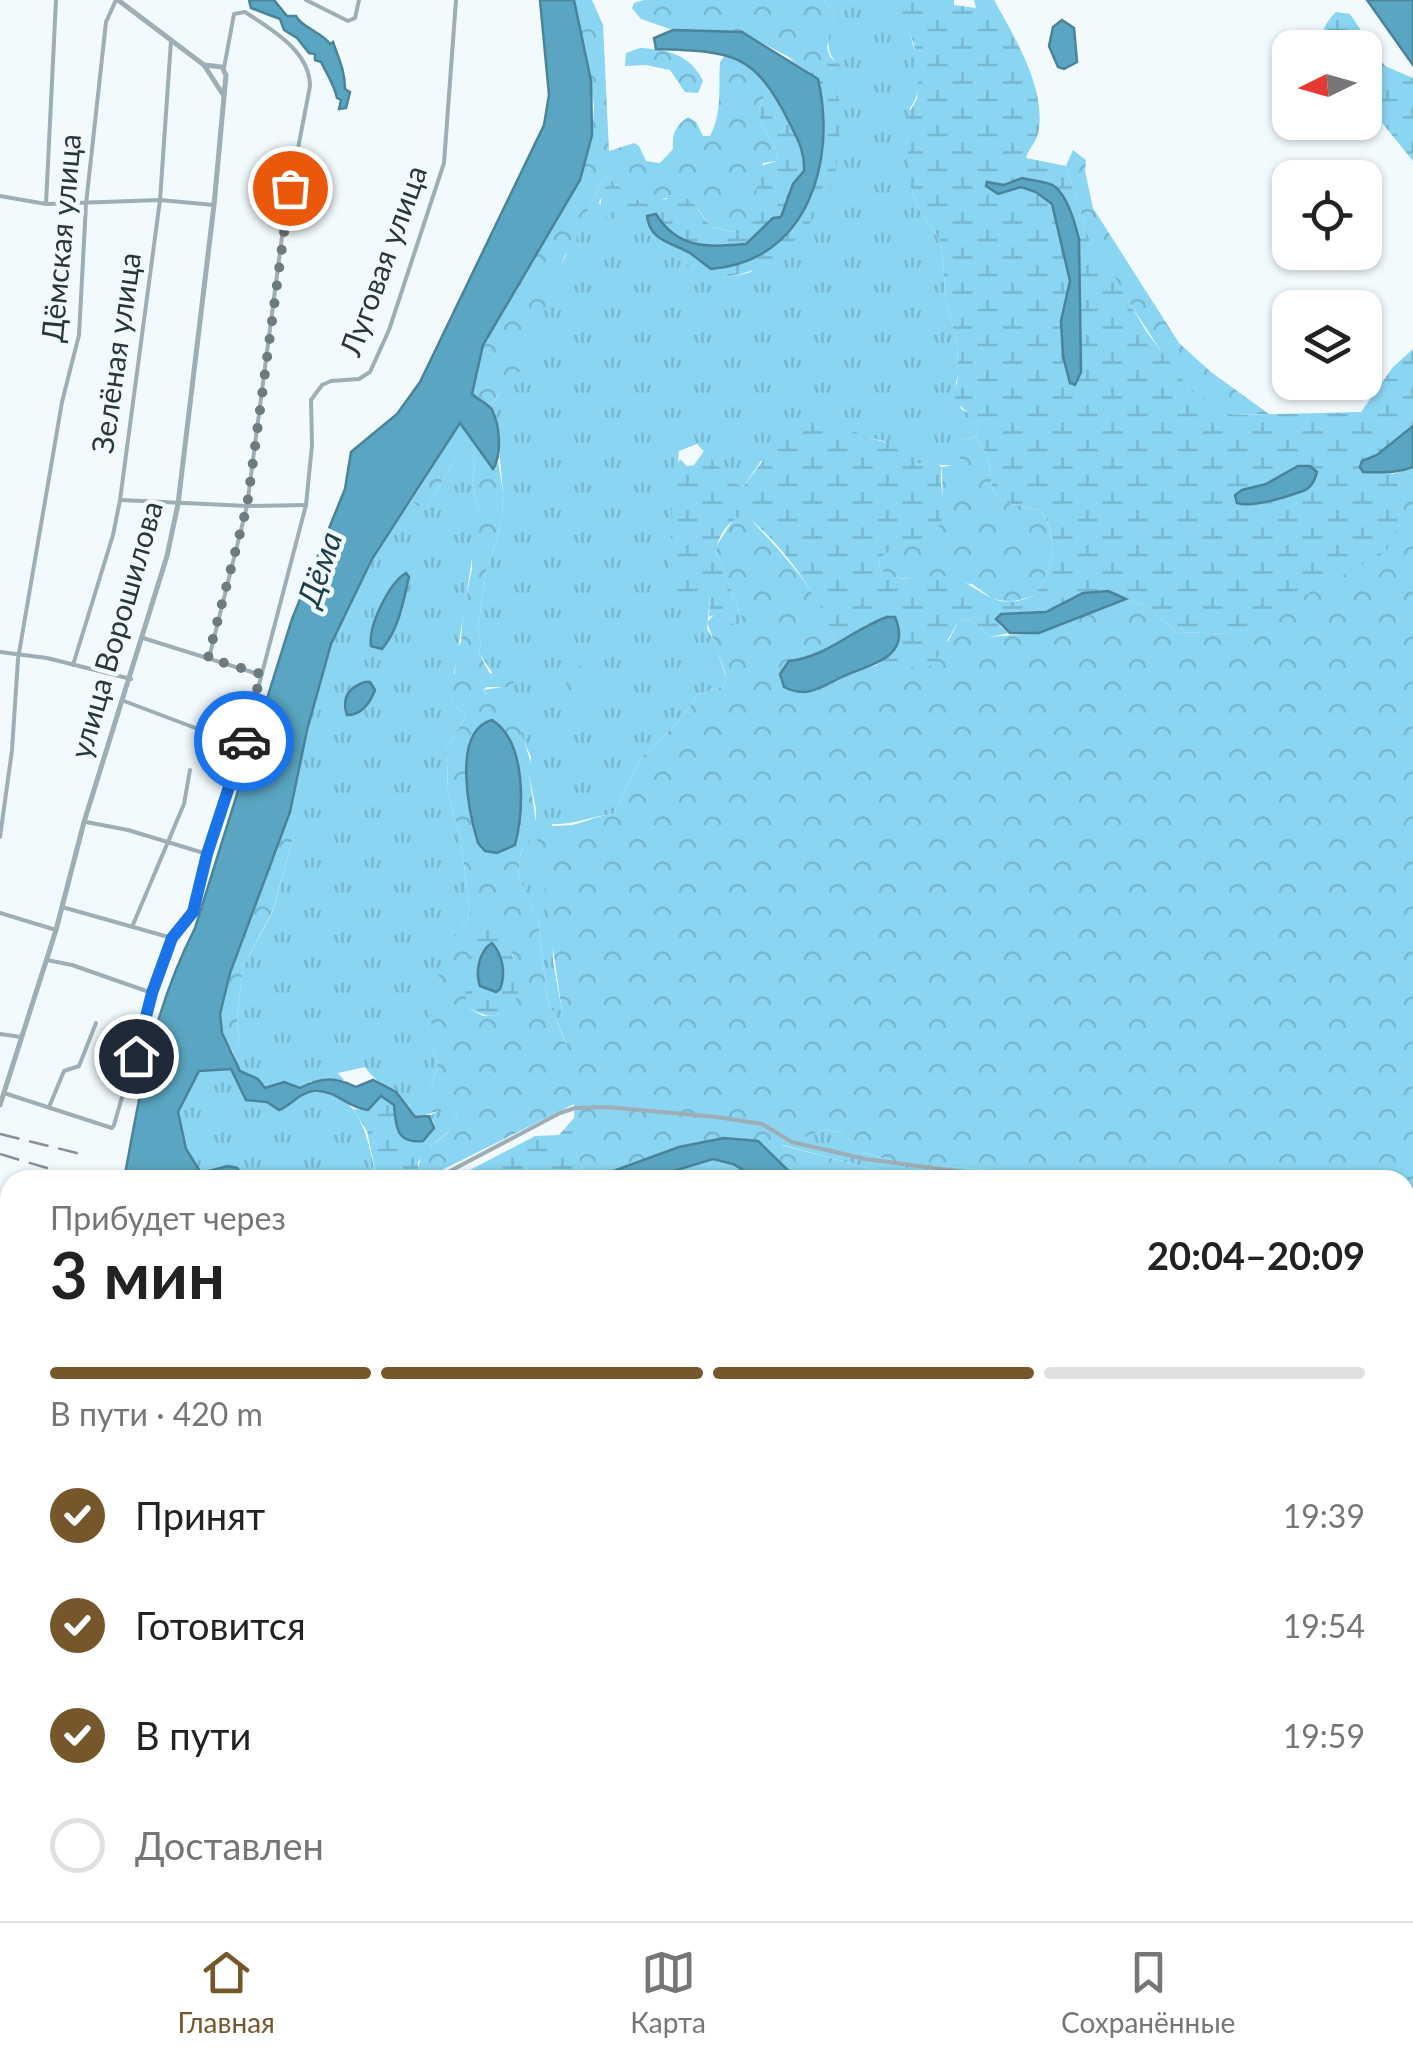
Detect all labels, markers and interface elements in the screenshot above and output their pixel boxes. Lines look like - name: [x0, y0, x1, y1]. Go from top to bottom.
- north arrow: [1272, 30, 1382, 140]
- map controls: [1272, 30, 1382, 400]
- street label: Дёмская улица: [33, 132, 87, 343]
- pin: [248, 146, 333, 231]
- street label: Луговая улица: [331, 160, 433, 361]
- button: locate: [1272, 160, 1382, 270]
- icon: bag: [263, 161, 318, 216]
- street label: Зелёная улица: [83, 250, 147, 455]
- button: layers: [1272, 290, 1382, 400]
- street label: улица Ворошилова: [61, 497, 169, 762]
- water label: Дёма: [287, 526, 349, 613]
- courier: [194, 691, 294, 791]
- icon: car: [217, 714, 272, 769]
- pin: [94, 1014, 179, 1099]
- icon: home: [109, 1029, 164, 1084]
- text: Прибудет через: [50, 1198, 286, 1237]
- text: 20:04–20:09: [1147, 1232, 1365, 1278]
- text: 3 мин: [50, 1235, 225, 1313]
- text: В пути · 420 m: [50, 1394, 263, 1433]
- icon: check: [50, 1488, 105, 1543]
- text: Принят: [135, 1492, 265, 1538]
- text: 19:39: [1283, 1496, 1365, 1535]
- icon: check: [50, 1598, 105, 1653]
- text: Готовится: [135, 1602, 306, 1648]
- text: 19:54: [1283, 1606, 1365, 1645]
- icon: check: [50, 1708, 105, 1763]
- text: В пути: [135, 1712, 251, 1758]
- text: 19:59: [1283, 1716, 1365, 1755]
- text: Доставлен: [135, 1822, 324, 1868]
- tab: Главная: [178, 1945, 275, 2039]
- tab: Карта: [630, 1945, 706, 2039]
- tab: Сохранённые: [1061, 1945, 1235, 2039]

